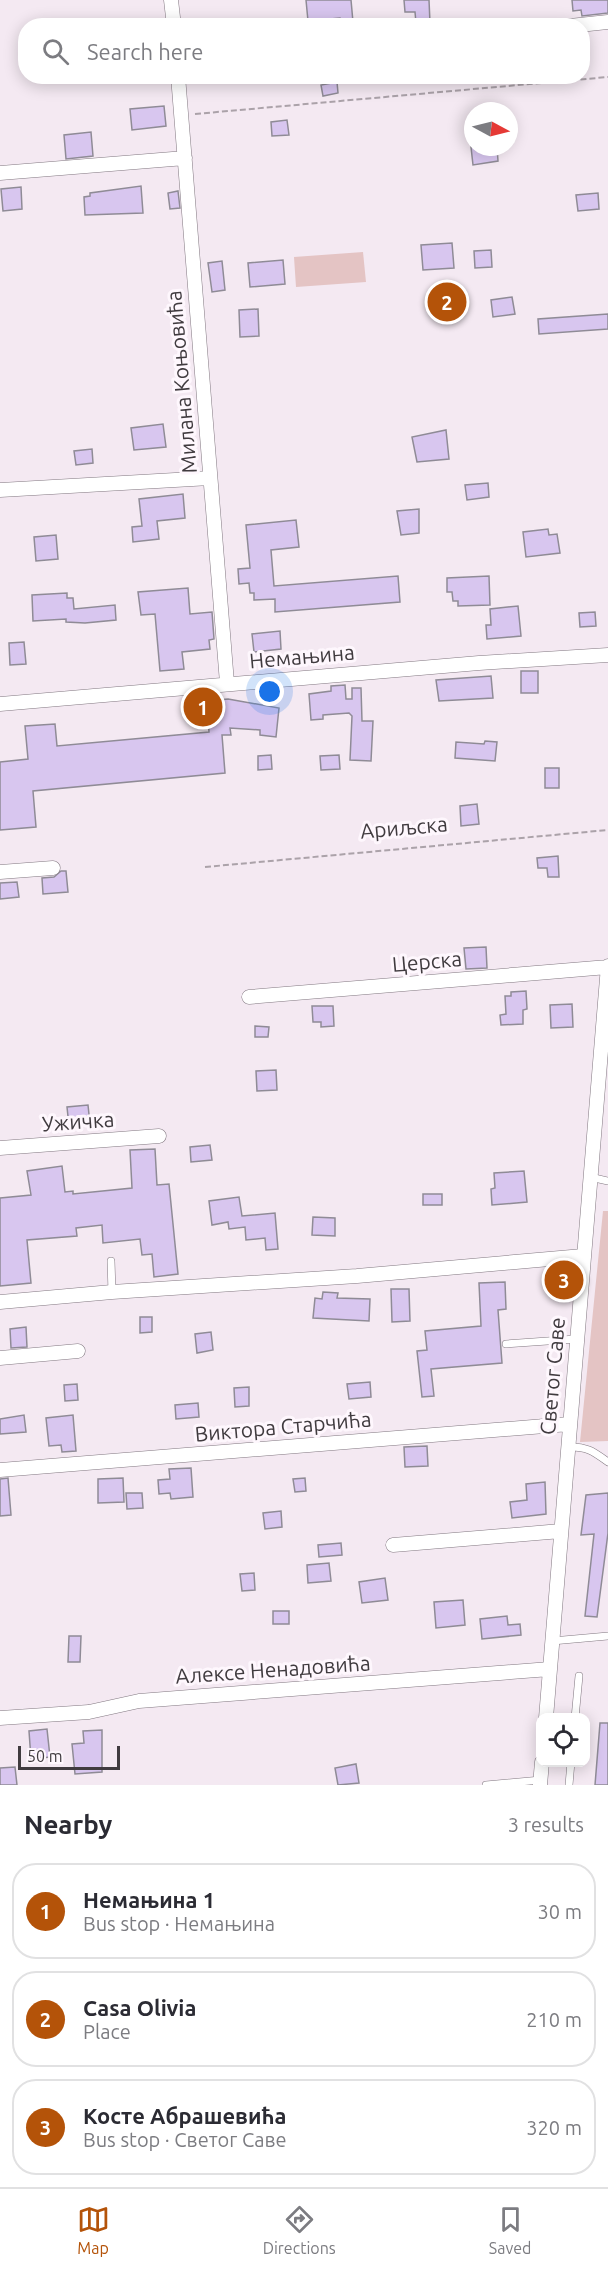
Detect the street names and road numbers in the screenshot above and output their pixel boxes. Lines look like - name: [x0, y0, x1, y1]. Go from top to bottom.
- street label: Милана Коњовића: [161, 290, 201, 474]
- street label: Немањина: [248, 639, 356, 673]
- street label: Ариљска: [359, 811, 449, 843]
- street label: Церска: [391, 946, 463, 976]
- street label: Ужичка: [41, 1107, 115, 1135]
- street label: Светог Саве: [535, 1316, 569, 1436]
- street label: Виктора Старчића: [194, 1406, 372, 1446]
- street label: Алексе Ненадовића: [175, 1650, 371, 1688]

